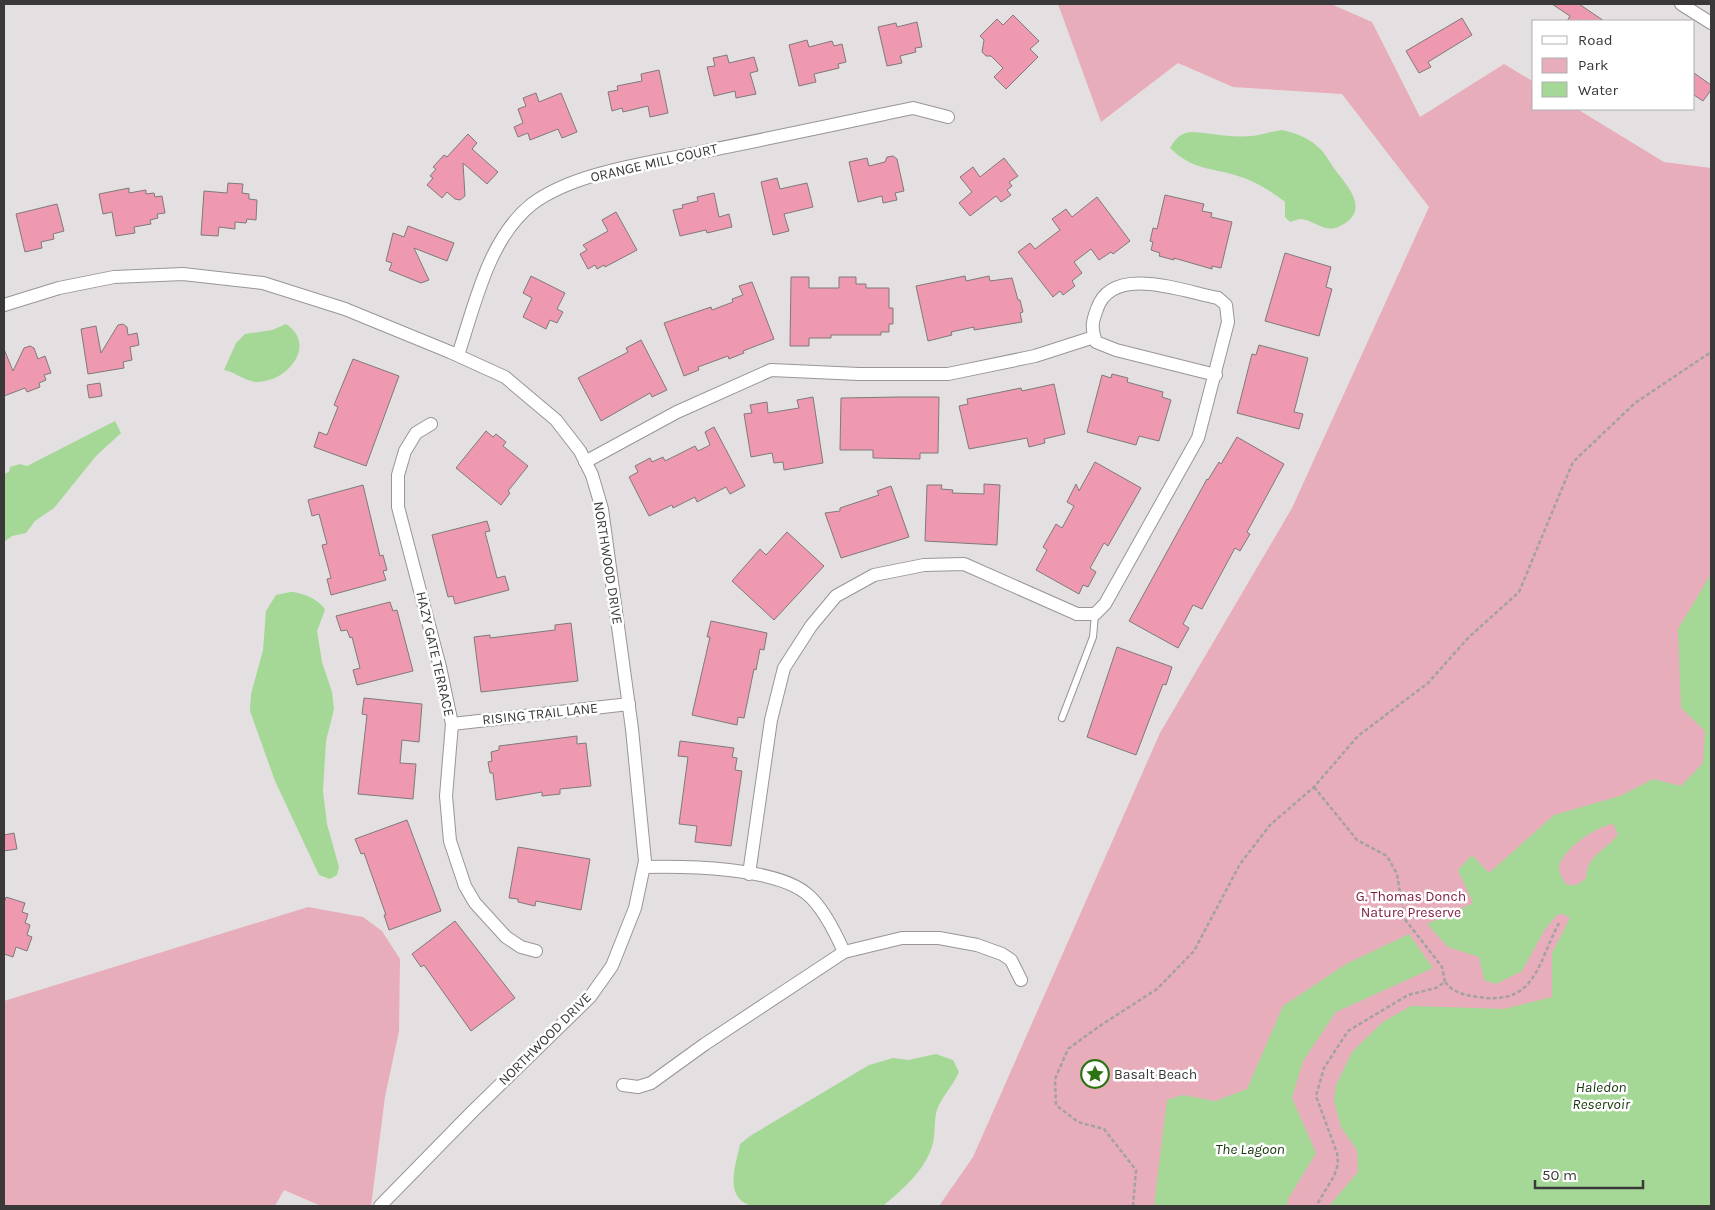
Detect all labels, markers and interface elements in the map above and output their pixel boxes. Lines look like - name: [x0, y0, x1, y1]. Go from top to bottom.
- legend: [1532, 20, 1695, 110]
- text: Road: [1578, 31, 1613, 49]
- text: Park: [1578, 56, 1608, 74]
- text: Water: [1578, 81, 1619, 99]
- street label: ORANGE MILL COURT: [589, 140, 719, 186]
- street label: NORTHWOOD DRIVE: [590, 500, 626, 626]
- street label: HAZY GATE TERRACE: [412, 590, 458, 718]
- street label: RISING TRAIL LANE: [481, 699, 599, 729]
- park label: G. Thomas Donch Nature Preserve: [1356, 888, 1466, 921]
- street label: NORTHWOOD DRIVE: [495, 989, 595, 1089]
- place icon: Basalt Beach: [1080, 1059, 1110, 1089]
- place label: Basalt Beach: [1114, 1066, 1197, 1083]
- water label: Haledon Reservoir: [1572, 1078, 1631, 1113]
- water label: The Lagoon: [1215, 1140, 1285, 1158]
- scale bar: [1535, 1158, 1642, 1190]
- text: 50 m: [1542, 1166, 1577, 1184]

